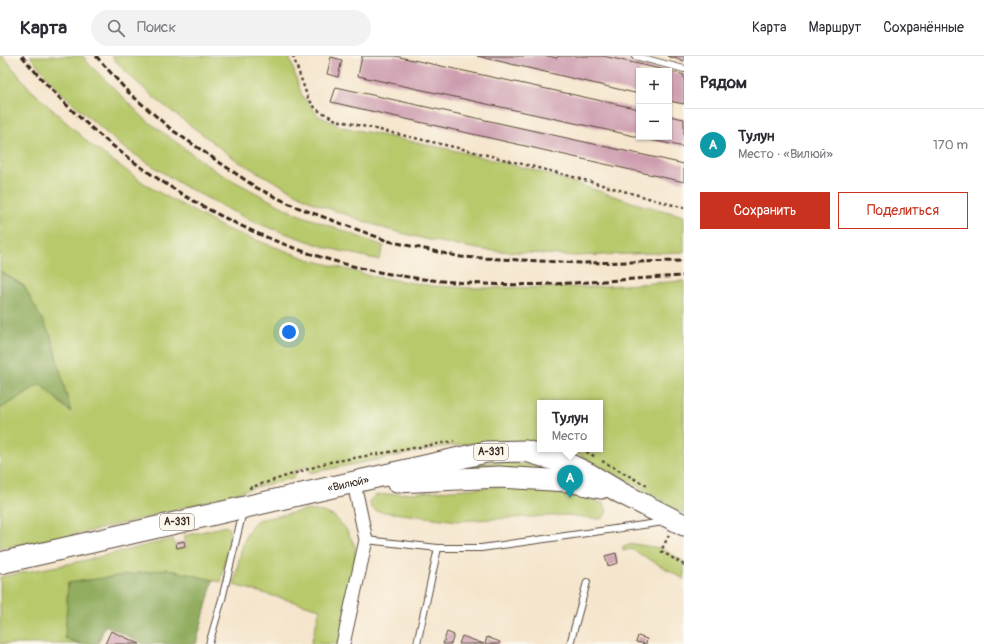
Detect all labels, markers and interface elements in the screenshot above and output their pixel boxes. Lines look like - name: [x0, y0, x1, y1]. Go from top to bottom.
- search box: [91, 10, 371, 46]
- text: Карта: [20, 16, 67, 40]
- icon: search: [105, 17, 127, 39]
- text: Поиск: [137, 18, 176, 37]
- text: Карта: [752, 19, 787, 36]
- text: Маршрут: [809, 19, 861, 36]
- text: Сохранённые: [883, 19, 964, 36]
- map controls: [636, 68, 672, 140]
- button: +: [636, 68, 672, 104]
- text: Рядом: [700, 72, 747, 93]
- button: −: [636, 104, 672, 140]
- text: Тулун: [738, 127, 775, 146]
- text: A: [709, 137, 717, 153]
- text: 170 m: [933, 137, 968, 153]
- text: Место · «Вилюй»: [738, 146, 833, 162]
- button: Сохранить: [700, 192, 830, 229]
- button: Поделиться: [838, 192, 968, 229]
- your location: [279, 322, 299, 342]
- popup: [537, 400, 603, 452]
- text: Тулун: [552, 409, 588, 428]
- text: Место: [552, 428, 587, 444]
- road number: А-331: [474, 444, 508, 460]
- pin: A: [557, 465, 583, 498]
- street label: «Вилюй»: [326, 472, 370, 495]
- road number: А-331: [160, 514, 194, 530]

